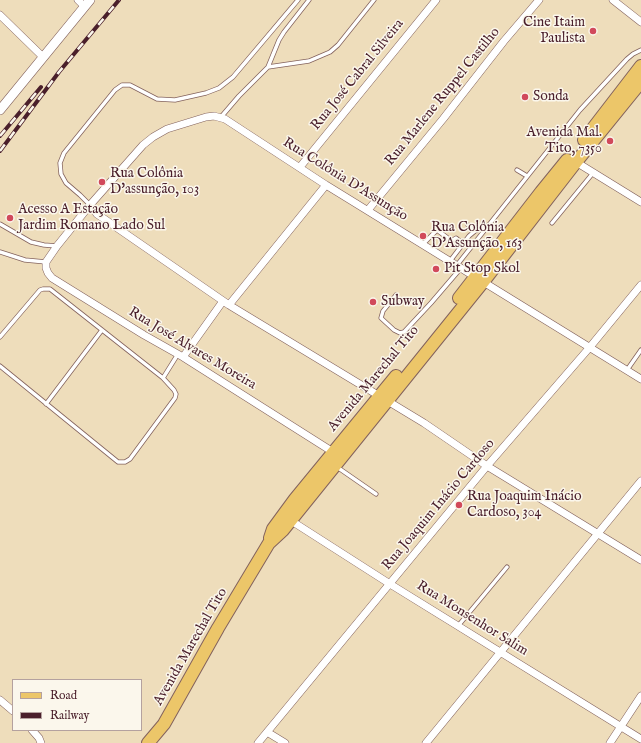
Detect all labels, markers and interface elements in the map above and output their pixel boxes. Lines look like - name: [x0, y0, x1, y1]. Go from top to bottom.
- place label: Cine Itaim Paulista: [523, 15, 585, 48]
- street label: Rua José Cabral Silveira: [308, 16, 408, 134]
- street label: Rua Marlene Ruppel Castilho: [382, 24, 504, 170]
- marker: Cine Itaim Paulista: [588, 26, 598, 36]
- place label: Sonda: [533, 89, 569, 105]
- marker: Sonda: [520, 92, 530, 102]
- place label: Avenida Mal. Tito, 7350: [527, 125, 602, 158]
- street label: Rua Colônia D'Assunção: [279, 135, 411, 225]
- marker: Avenida Mal. Tito, 7350: [605, 136, 615, 146]
- place label: Rua Colônia D'assunção, 103: [110, 166, 199, 198]
- marker: Rua Colônia D'assunção, 103: [97, 177, 107, 187]
- place label: Acesso A Estação Jardim Romano Lado Sul: [18, 202, 165, 234]
- marker: Acesso A Estação Jardim Romano Lado Sul: [5, 213, 15, 223]
- place label: Rua Colônia D'Assunção, 163: [431, 220, 522, 252]
- marker: Rua Colônia D'Assunção, 163: [418, 231, 428, 241]
- place label: Pit Stop Skol: [444, 261, 520, 277]
- marker: Pit Stop Skol: [431, 264, 441, 274]
- place label: Subway: [381, 294, 425, 310]
- marker: Subway: [368, 297, 378, 307]
- street label: Rua José Alvares Moreira: [125, 304, 259, 394]
- street label: Avenida Marechal Tito: [325, 323, 423, 435]
- street label: Rua Joaquim Inácio Cardoso: [379, 436, 499, 574]
- place label: Rua Joaquim Inácio Cardoso, 304: [467, 489, 581, 522]
- marker: Rua Joaquim Inácio Cardoso, 304: [454, 500, 464, 510]
- street label: Rua Monsenhor Salim: [413, 578, 531, 660]
- street label: Avenida Marechal Tito: [151, 585, 231, 709]
- legend: [12, 679, 142, 731]
- text: Road: [50, 688, 77, 703]
- text: Railway: [50, 708, 89, 723]

